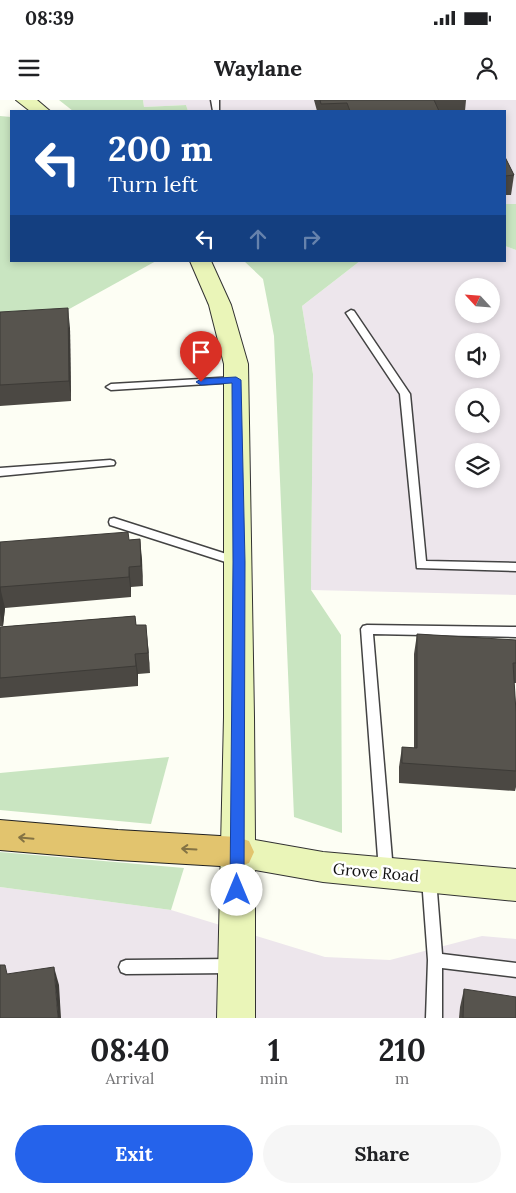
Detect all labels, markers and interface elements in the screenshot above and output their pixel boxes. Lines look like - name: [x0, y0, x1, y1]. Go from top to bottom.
- text: 08:39: [25, 6, 74, 30]
- icon: menu: [15, 54, 43, 82]
- text: Waylane: [214, 54, 302, 82]
- icon: person: [473, 54, 501, 82]
- text: 200 m: [108, 126, 213, 171]
- icon: left: [25, 130, 90, 195]
- text: Turn left: [108, 170, 198, 198]
- icon: left: [191, 225, 219, 253]
- icon: ahead: [244, 225, 272, 253]
- icon: right: [297, 225, 325, 253]
- north arrow: [455, 278, 500, 322]
- map controls: [455, 278, 500, 488]
- pin: [180, 331, 222, 382]
- button: sound: [455, 333, 500, 378]
- icon: arrive: [187, 338, 215, 366]
- button: search: [455, 388, 500, 433]
- button: layers: [455, 443, 500, 488]
- one-way arrow: [19, 833, 35, 842]
- one-way arrow: [181, 845, 197, 854]
- street label: Grove Road: [332, 858, 420, 886]
- position arrow: [210, 863, 262, 915]
- text: 08:40: [90, 1031, 169, 1069]
- text: 1: [268, 1031, 280, 1069]
- text: 210: [379, 1031, 426, 1069]
- text: Arrival: [105, 1068, 154, 1088]
- text: min: [260, 1068, 288, 1088]
- text: m: [395, 1068, 409, 1088]
- button: Exit: [15, 1125, 253, 1183]
- button: Share: [263, 1125, 501, 1183]

